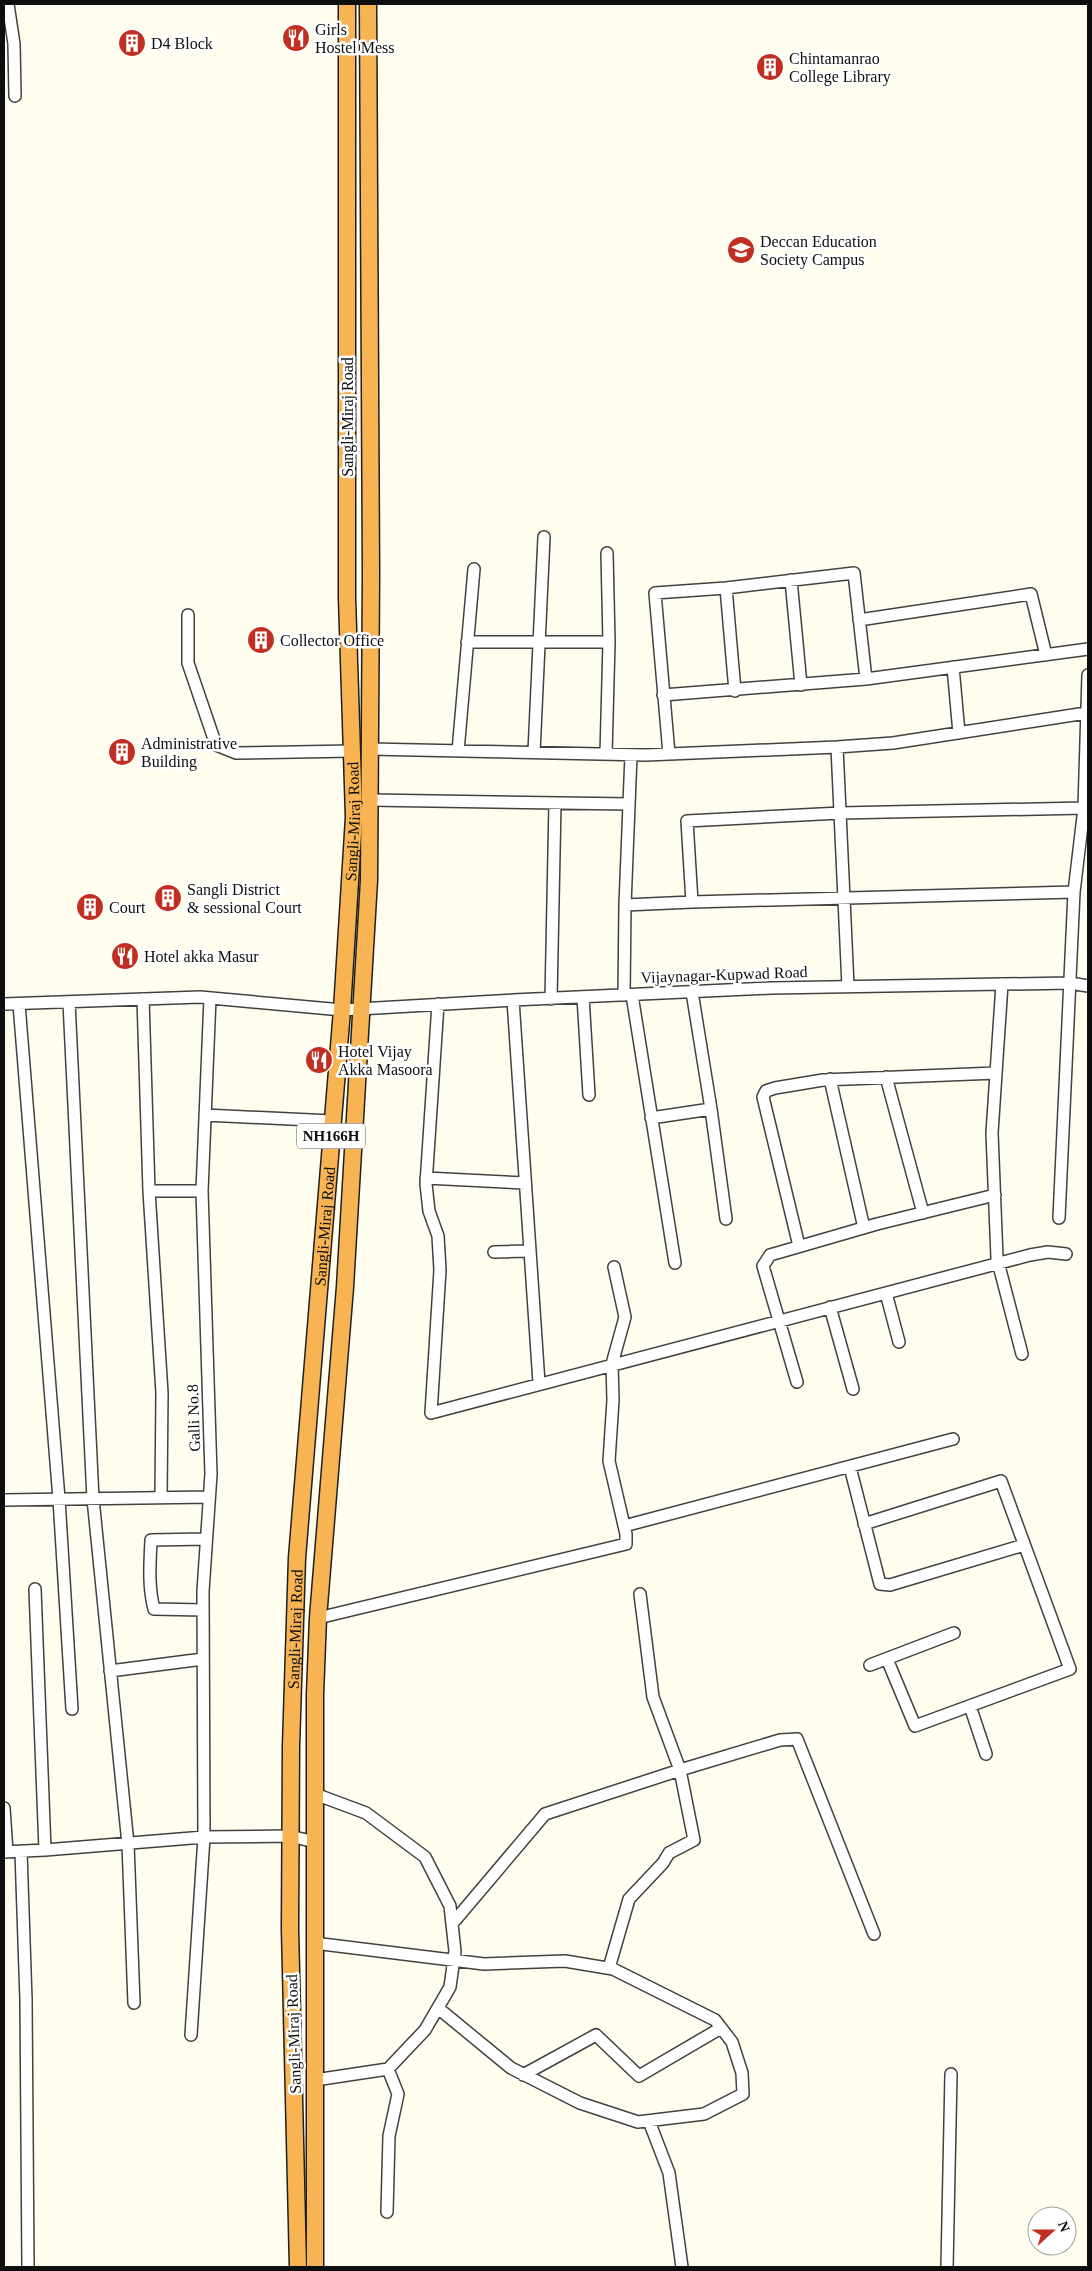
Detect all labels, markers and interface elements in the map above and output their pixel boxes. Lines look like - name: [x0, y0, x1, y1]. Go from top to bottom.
- place label: Girls Hostel Mess: [315, 21, 395, 56]
- restaurant icon: Girls Hostel Mess: [281, 23, 311, 53]
- building icon: D4 Block: [117, 28, 147, 58]
- place label: D4 Block: [151, 35, 213, 52]
- place label: Chintamanrao College Library: [789, 50, 891, 86]
- building icon: Chintamanrao College Library: [755, 52, 785, 82]
- place label: Deccan Education Society Campus: [760, 233, 877, 269]
- school or university icon: Deccan Education Society Campus: [726, 235, 756, 265]
- street label: Sangli-Miraj Road: [339, 357, 357, 477]
- building icon: Collector Office: [246, 625, 276, 655]
- place label: Collector Office: [280, 632, 384, 649]
- place label: Administrative Building: [141, 735, 237, 771]
- building icon: Administrative Building: [107, 737, 137, 767]
- street label: Sangli-Miraj Road: [342, 761, 364, 882]
- place label: Sangli District & sessional Court: [187, 881, 302, 916]
- building icon: Sangli District & sessional Court: [153, 883, 183, 913]
- building icon: Court: [75, 892, 105, 922]
- place label: Court: [109, 899, 146, 916]
- restaurant icon: Hotel akka Masur: [110, 941, 140, 971]
- place label: Hotel akka Masur: [144, 948, 259, 965]
- street label: Vijaynagar-Kupwad Road: [640, 963, 808, 987]
- place label: Hotel Vijay Akka Masoora: [338, 1043, 433, 1078]
- restaurant icon: Hotel Vijay Akka Masoora: [304, 1045, 334, 1075]
- road number: NH166H: [297, 1124, 365, 1148]
- street label: Sangli-Miraj Road: [311, 1166, 338, 1287]
- street label: Galli No.8: [184, 1384, 203, 1452]
- street label: Sangli-Miraj Road: [285, 1569, 306, 1689]
- street label: Sangli-Miraj Road: [283, 1974, 305, 2094]
- north arrow: [1027, 2206, 1077, 2256]
- text: N: [1055, 2219, 1072, 2234]

